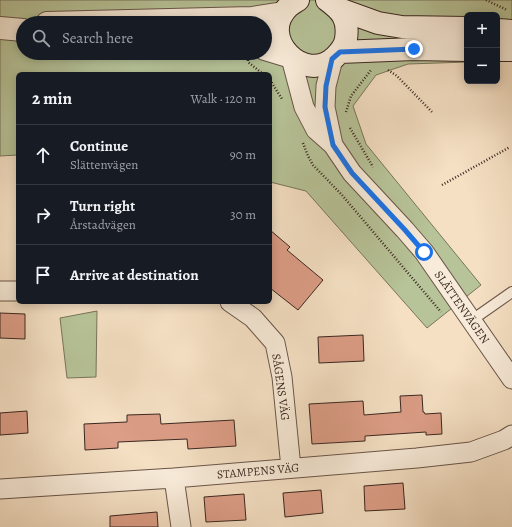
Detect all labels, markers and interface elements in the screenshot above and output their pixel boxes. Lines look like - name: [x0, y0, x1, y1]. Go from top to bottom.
- map controls: [464, 12, 500, 84]
- button: +: [464, 12, 500, 48]
- search box: [16, 16, 272, 60]
- icon: search: [30, 27, 52, 49]
- text: Search here: [62, 28, 133, 48]
- route end: [405, 40, 423, 58]
- button: −: [464, 48, 500, 84]
- text: 2 min: [32, 87, 72, 110]
- text: Walk · 120 m: [191, 90, 256, 107]
- text: Continue: [70, 136, 128, 156]
- icon: ahead: [32, 144, 54, 166]
- text: 90 m: [230, 146, 256, 163]
- text: Slättenvägen: [70, 156, 138, 173]
- text: Turn right: [70, 196, 135, 216]
- icon: right: [32, 204, 54, 226]
- text: 30 m: [230, 206, 256, 223]
- text: Årstadvägen: [70, 216, 136, 233]
- route start: [415, 243, 433, 261]
- icon: arrive: [32, 264, 54, 286]
- text: Arrive at destination: [70, 265, 199, 285]
- street label: SLÄTTENVÄGEN: [431, 267, 493, 347]
- street label: SÅGENS VÄG: [268, 353, 294, 421]
- street label: STAMPENS VÄG: [216, 459, 300, 483]

